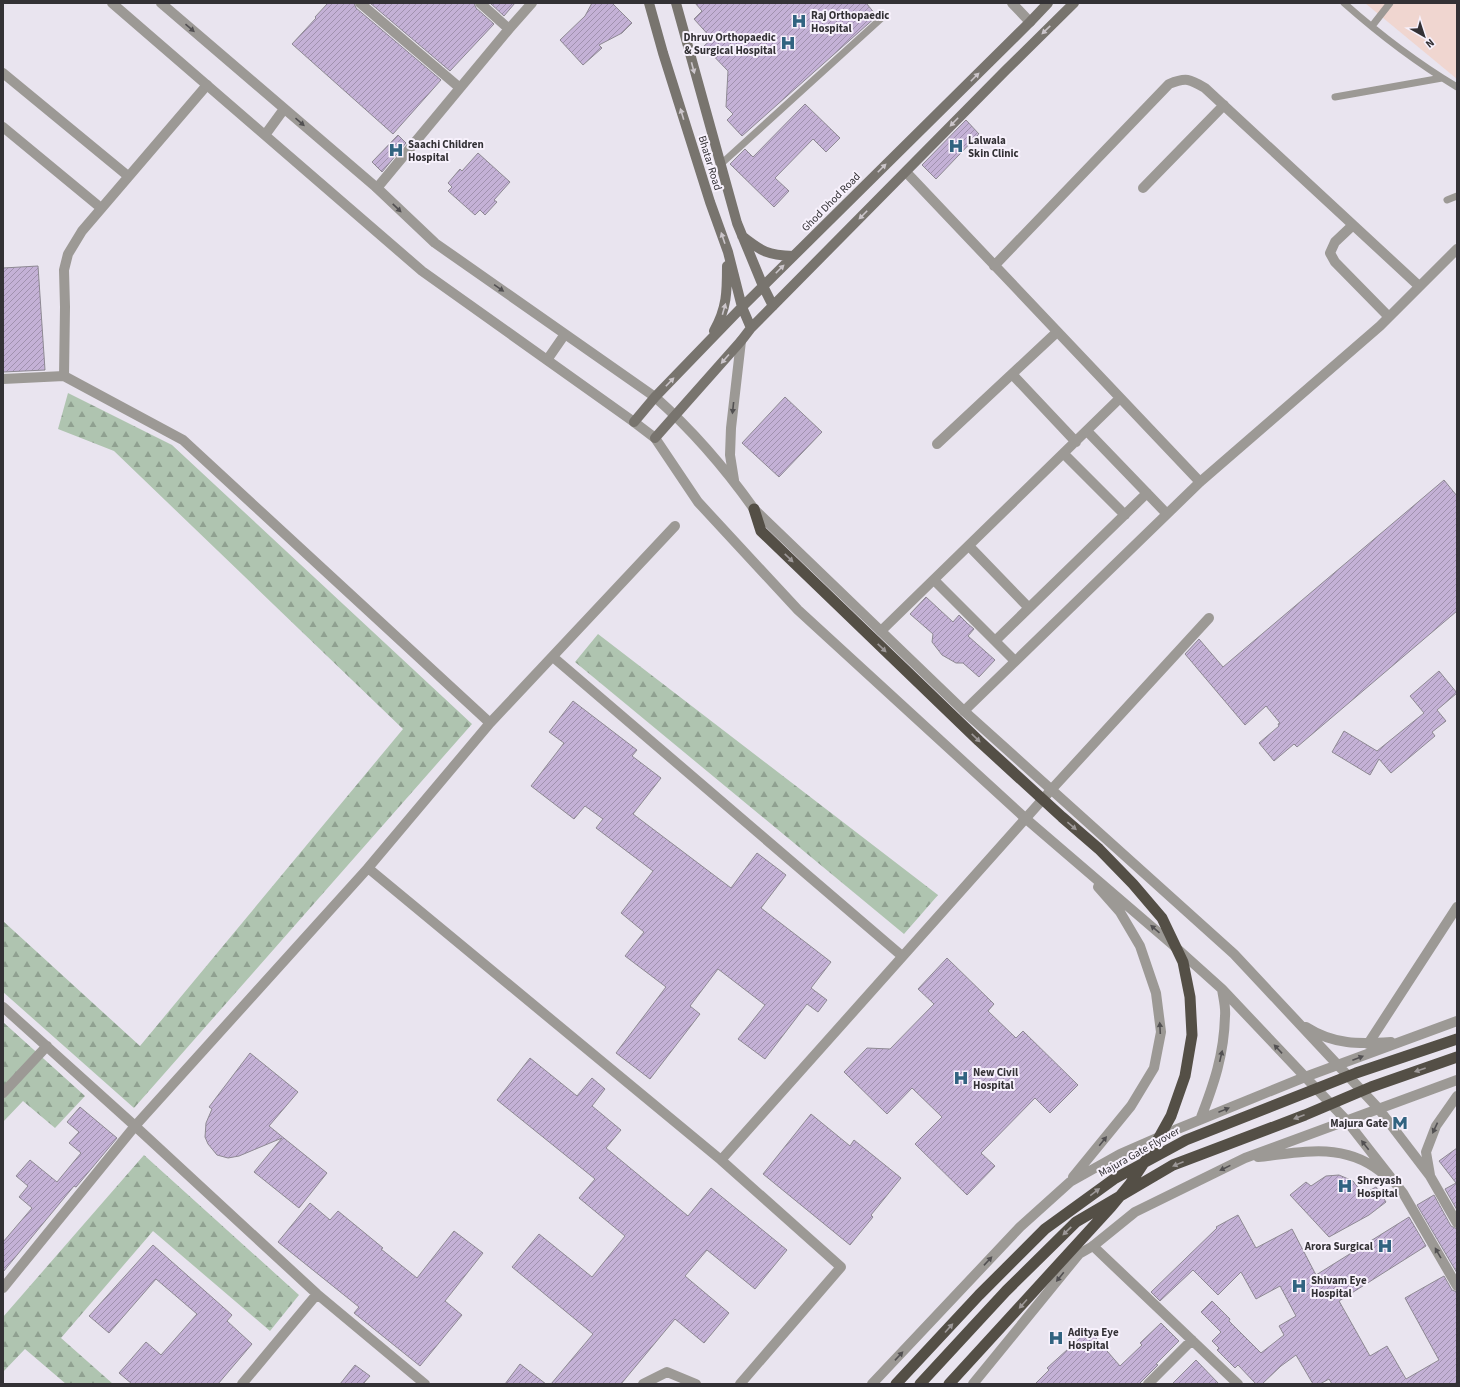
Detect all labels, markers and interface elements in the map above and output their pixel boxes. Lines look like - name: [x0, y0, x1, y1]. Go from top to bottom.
- place label: Raj Orthopaedic Hospital: [811, 8, 889, 36]
- hospital icon: Raj Orthopaedic Hospital: [790, 12, 808, 30]
- north arrow: [1404, 16, 1444, 56]
- one-way arrow: [185, 24, 196, 33]
- one-way arrow: [1041, 25, 1051, 35]
- place label: Dhruv Orthopaedic & Surgical Hospital: [683, 30, 777, 58]
- hospital icon: Dhruv Orthopaedic & Surgical Hospital: [779, 34, 797, 52]
- text: N: [1422, 35, 1438, 52]
- one-way arrow: [691, 61, 697, 74]
- one-way arrow: [970, 72, 980, 82]
- one-way arrow: [679, 108, 685, 120]
- one-way arrow: [949, 117, 959, 127]
- one-way arrow: [294, 118, 305, 127]
- place label: Lalwala Skin Clinic: [968, 133, 1019, 161]
- street label: Bhatar Road: [695, 134, 725, 192]
- place label: Saachi Children Hospital: [408, 137, 484, 165]
- hospital icon: Lalwala Skin Clinic: [947, 137, 965, 155]
- hospital icon: Saachi Children Hospital: [387, 141, 405, 159]
- one-way arrow: [877, 163, 887, 173]
- street label: Ghod Dhod Road: [798, 169, 864, 235]
- one-way arrow: [392, 203, 402, 213]
- one-way arrow: [858, 210, 868, 220]
- one-way arrow: [719, 231, 725, 243]
- one-way arrow: [775, 264, 785, 274]
- one-way arrow: [494, 284, 504, 292]
- one-way arrow: [721, 302, 727, 314]
- one-way arrow: [720, 354, 729, 364]
- one-way arrow: [665, 377, 674, 387]
- one-way arrow: [730, 402, 737, 414]
- one-way arrow: [784, 553, 794, 563]
- one-way arrow: [877, 643, 887, 653]
- one-way arrow: [971, 733, 981, 743]
- one-way arrow: [1067, 822, 1077, 831]
- one-way arrow: [1150, 924, 1160, 934]
- one-way arrow: [1156, 1022, 1163, 1034]
- one-way arrow: [1274, 1044, 1283, 1053]
- one-way arrow: [1218, 1050, 1224, 1062]
- one-way arrow: [1352, 1055, 1364, 1061]
- place label: New Civil Hospital: [973, 1065, 1019, 1093]
- one-way arrow: [1414, 1067, 1426, 1073]
- hospital icon: New Civil Hospital: [952, 1069, 970, 1087]
- one-way arrow: [1218, 1107, 1230, 1113]
- one-way arrow: [1293, 1114, 1305, 1120]
- metro station icon: Majura Gate: [1391, 1114, 1409, 1132]
- place label: Majura Gate: [1330, 1116, 1388, 1131]
- street label: Majura Gate Flyover: [1096, 1123, 1182, 1181]
- one-way arrow: [1432, 1123, 1438, 1134]
- one-way arrow: [1099, 1135, 1107, 1146]
- one-way arrow: [1361, 1139, 1370, 1150]
- one-way arrow: [1171, 1161, 1183, 1167]
- one-way arrow: [1219, 1165, 1230, 1171]
- place label: Shreyash Hospital: [1357, 1173, 1402, 1201]
- hospital icon: Shreyash Hospital: [1336, 1177, 1354, 1195]
- one-way arrow: [1090, 1188, 1100, 1196]
- one-way arrow: [1062, 1226, 1072, 1236]
- hospital icon: Arora Surgical: [1376, 1237, 1394, 1255]
- place label: Arora Surgical: [1304, 1239, 1374, 1254]
- one-way arrow: [1434, 1247, 1441, 1258]
- one-way arrow: [983, 1256, 993, 1266]
- one-way arrow: [1055, 1272, 1064, 1283]
- place label: Shivam Eye Hospital: [1311, 1273, 1367, 1301]
- hospital icon: Shivam Eye Hospital: [1290, 1277, 1308, 1295]
- one-way arrow: [1018, 1299, 1027, 1309]
- one-way arrow: [944, 1323, 953, 1333]
- place label: Aditya Eye Hospital: [1067, 1325, 1119, 1353]
- hospital icon: Aditya Eye Hospital: [1047, 1329, 1065, 1347]
- one-way arrow: [894, 1351, 903, 1361]

